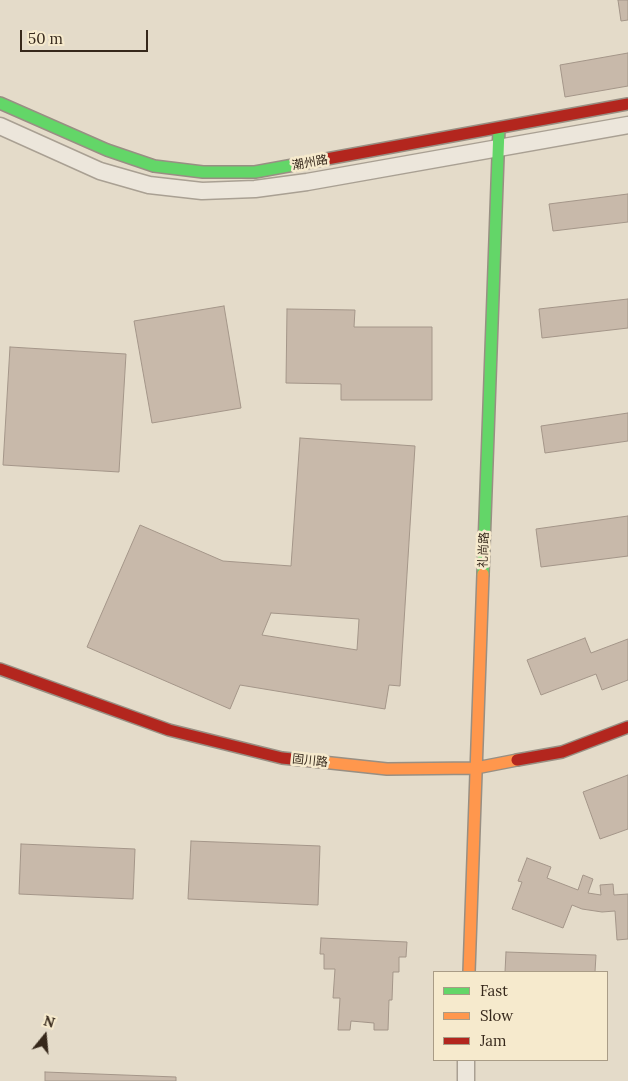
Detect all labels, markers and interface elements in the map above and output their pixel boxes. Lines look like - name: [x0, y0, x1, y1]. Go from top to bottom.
- scale bar: [22, 20, 150, 52]
- text: 50 m: [28, 29, 63, 48]
- street label: 潮州路: [291, 153, 329, 173]
- street label: 礼尚路: [476, 532, 492, 568]
- street label: 固川路: [291, 752, 329, 770]
- legend: [433, 971, 608, 1061]
- text: Fast: [480, 981, 508, 1000]
- text: Slow: [480, 1006, 513, 1025]
- north arrow: [20, 1011, 70, 1061]
- text: N: [42, 1011, 57, 1032]
- text: Jam: [480, 1031, 507, 1050]

